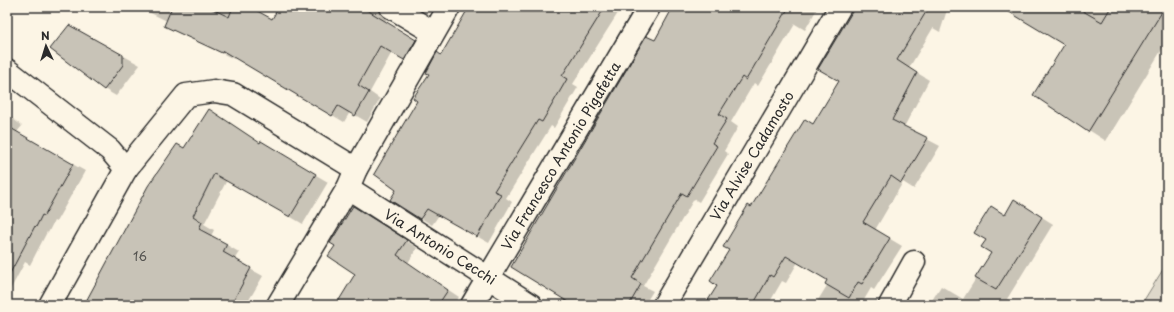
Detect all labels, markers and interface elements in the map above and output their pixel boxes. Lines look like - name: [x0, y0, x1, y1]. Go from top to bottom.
- north arrow: [26, 26, 66, 66]
- text: N: [40, 27, 50, 44]
- street label: Via Francesco Antonio Pigafetta: [496, 57, 626, 254]
- street label: Via Alvise Cadamosto: [704, 87, 799, 225]
- street label: Via Antonio Cecchi: [380, 203, 501, 290]
- house number: 16: [133, 247, 147, 265]

